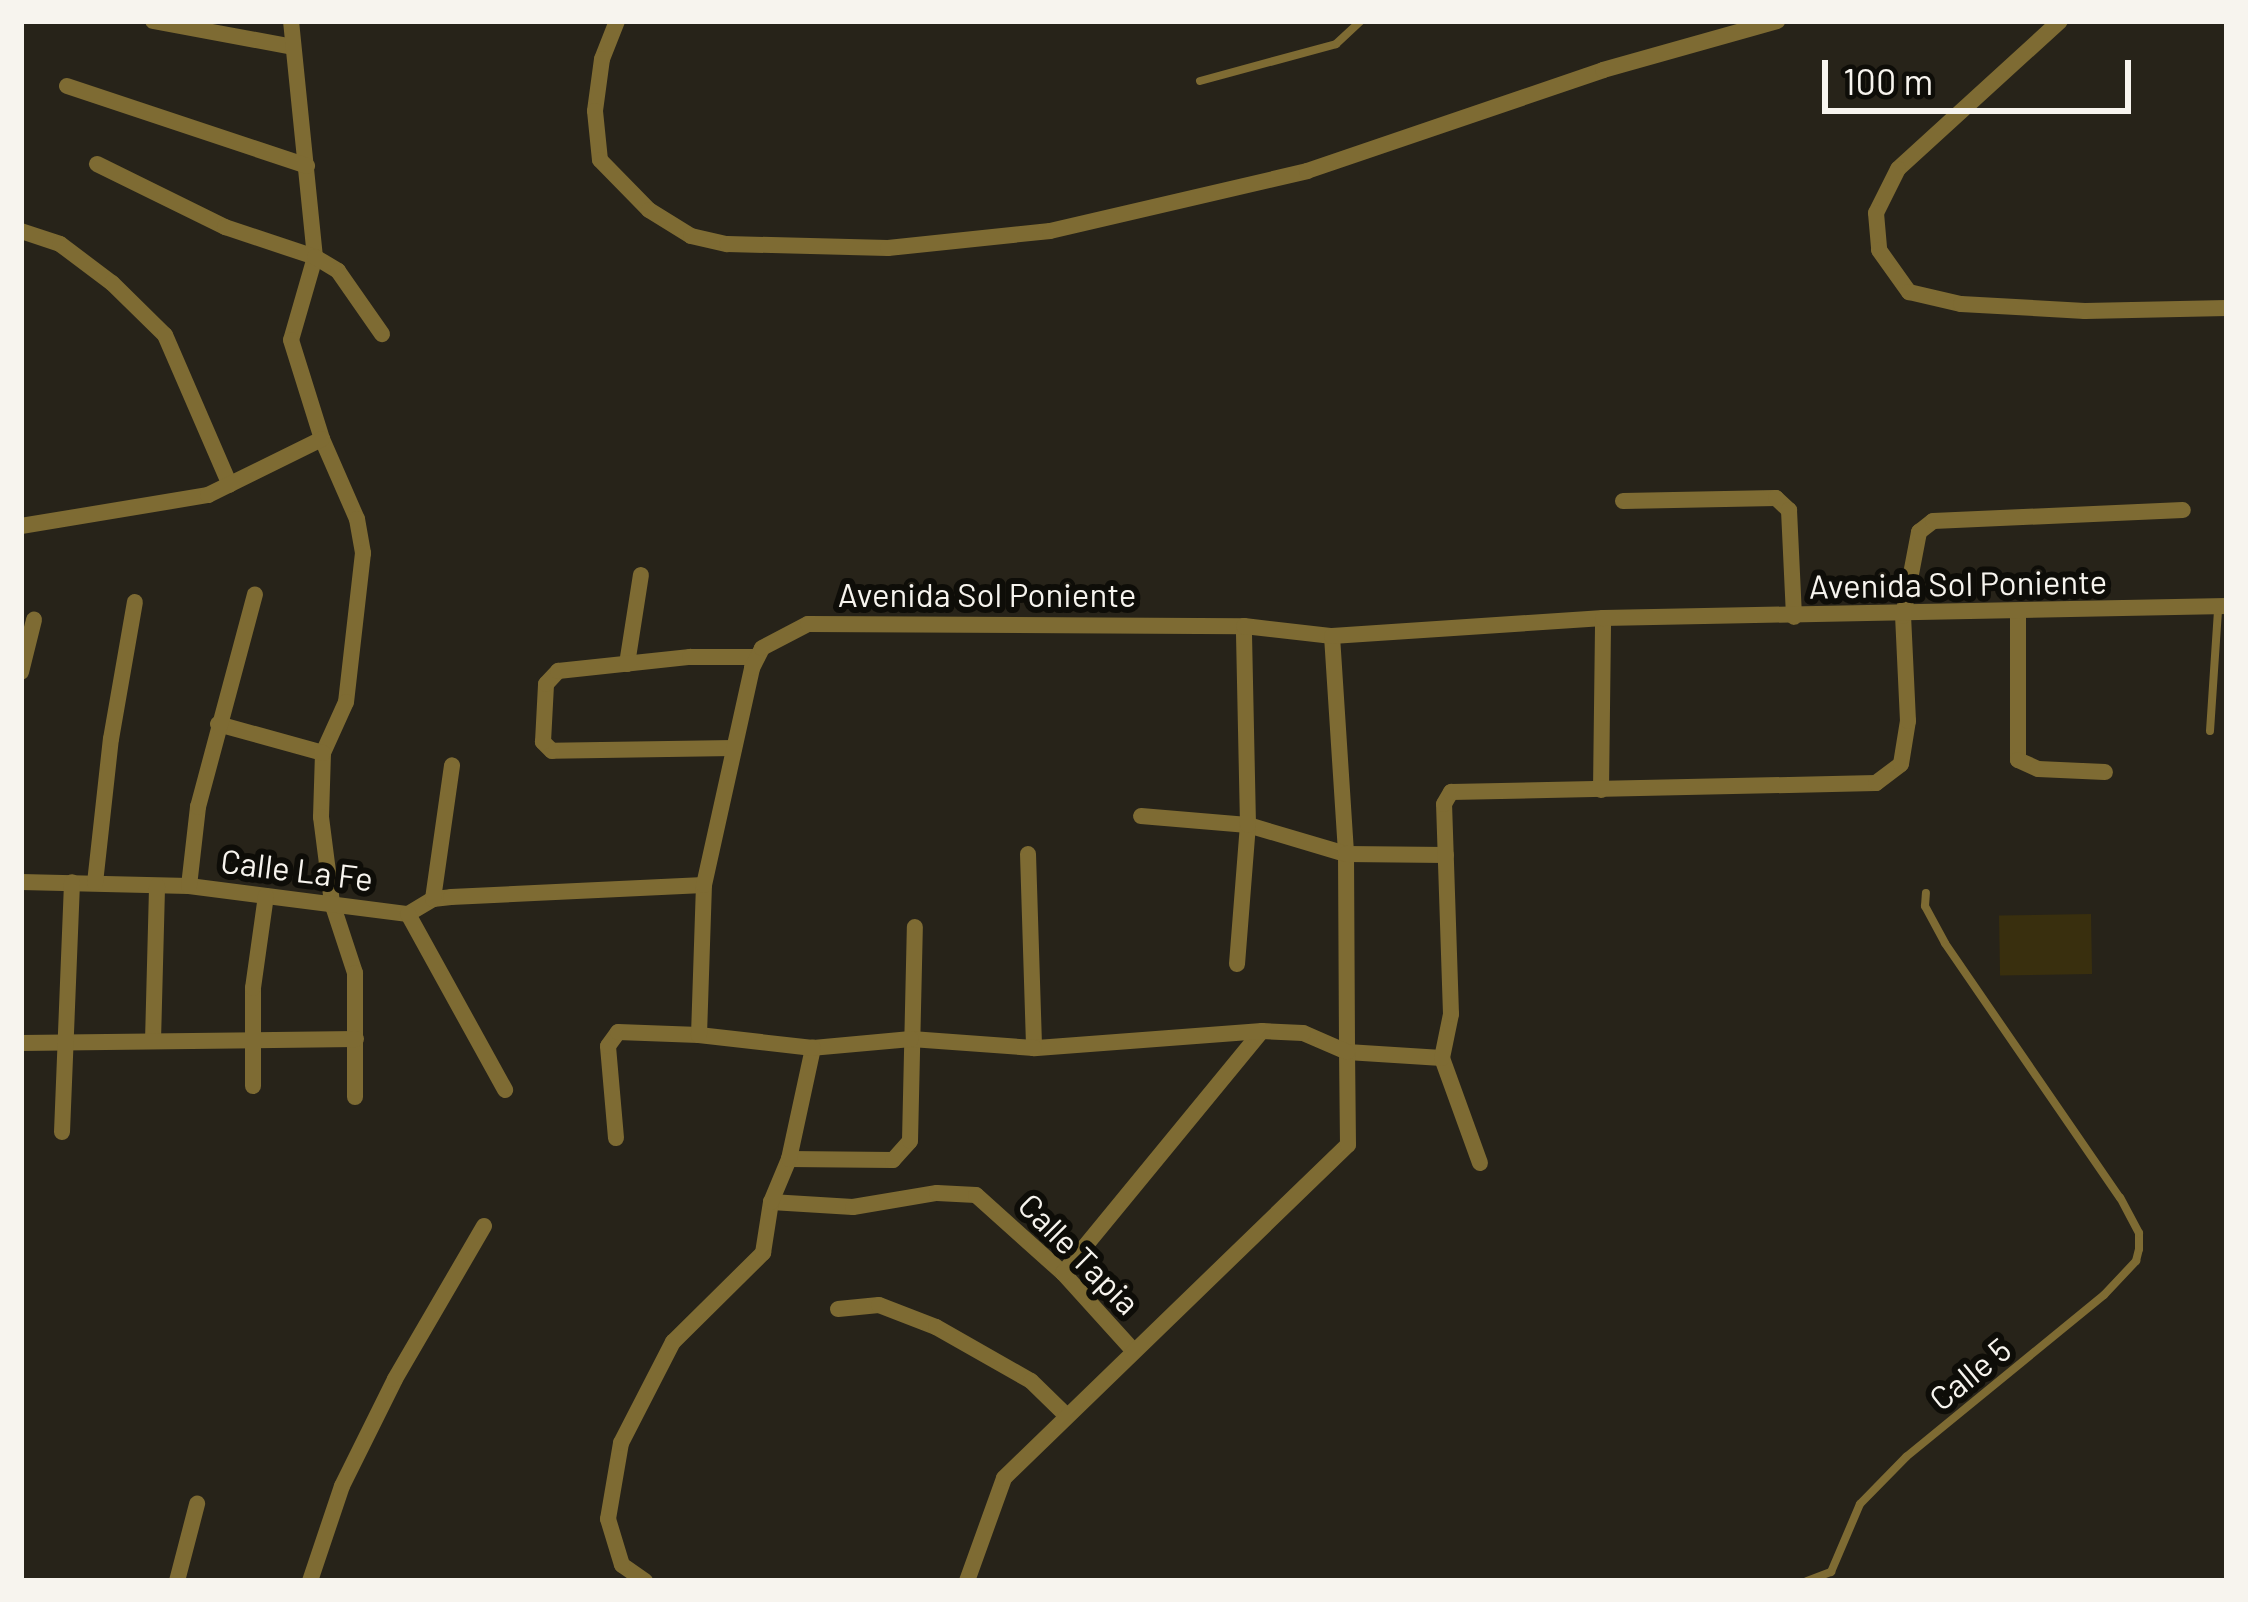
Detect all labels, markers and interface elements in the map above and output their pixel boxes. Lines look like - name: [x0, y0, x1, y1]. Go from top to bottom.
- scale bar: [1828, 36, 2137, 110]
- text: 100 m: [1843, 59, 1933, 102]
- street label: Avenida Sol Poniente: [1808, 562, 2108, 606]
- street label: Avenida Sol Poniente: [838, 575, 1136, 615]
- street label: Calle La Fe: [219, 841, 375, 899]
- street label: Calle Tapia: [1010, 1185, 1148, 1323]
- street label: Calle 5: [1921, 1329, 2019, 1419]

